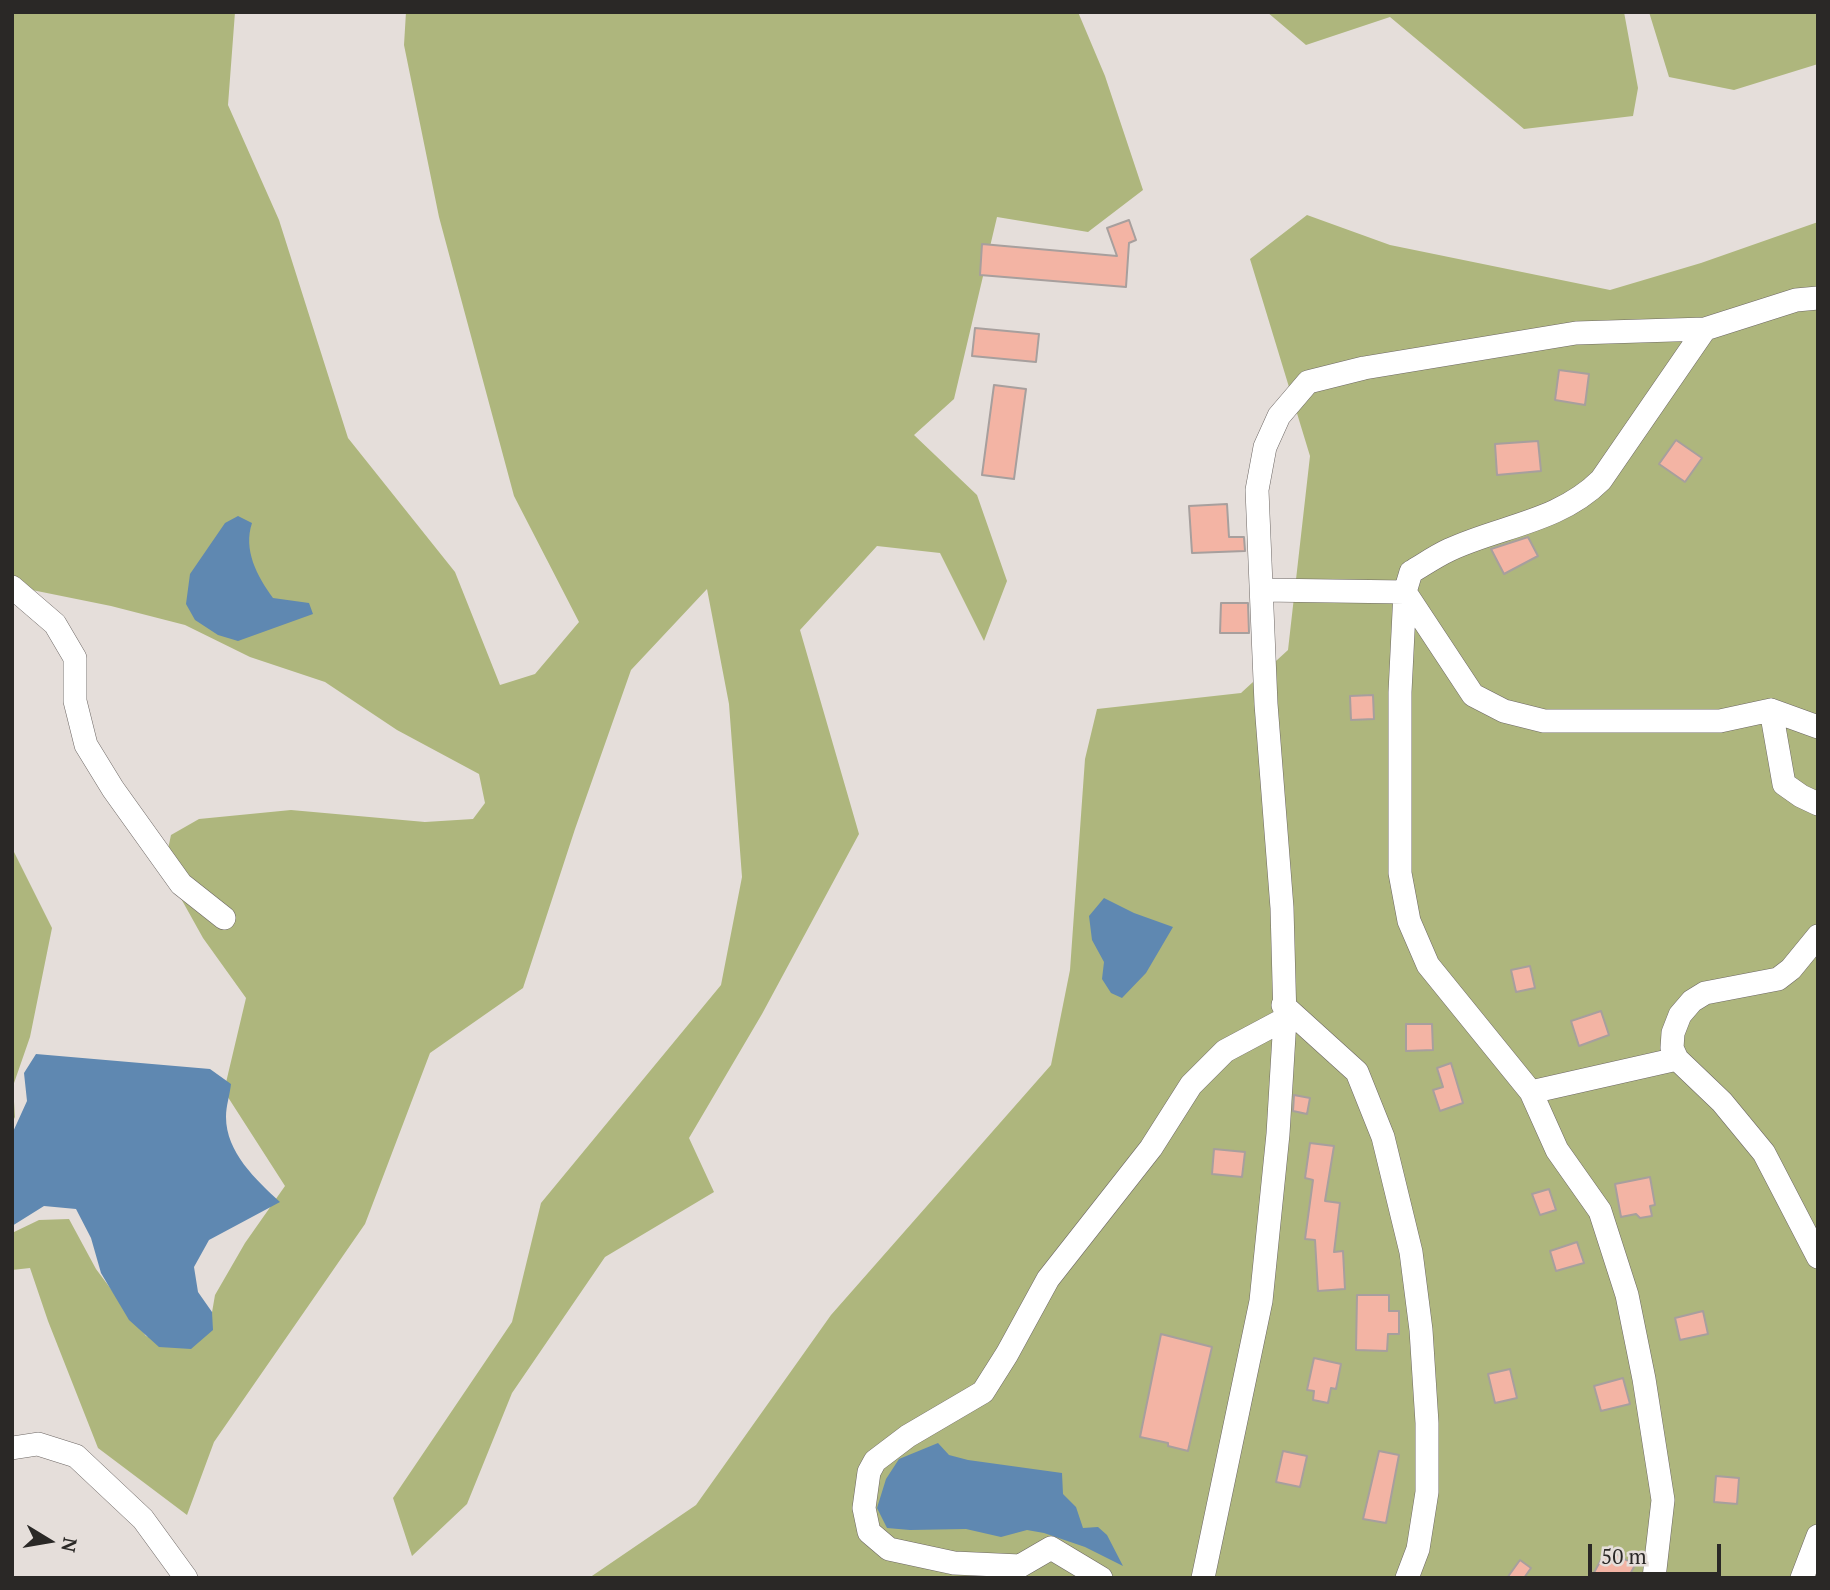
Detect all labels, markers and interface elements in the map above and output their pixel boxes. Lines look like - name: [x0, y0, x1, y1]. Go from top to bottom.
- north arrow: [14, 1506, 84, 1576]
- scale bar: [1592, 1530, 1725, 1574]
- text: N: [56, 1536, 84, 1555]
- text: 50 m: [1601, 1542, 1647, 1570]

